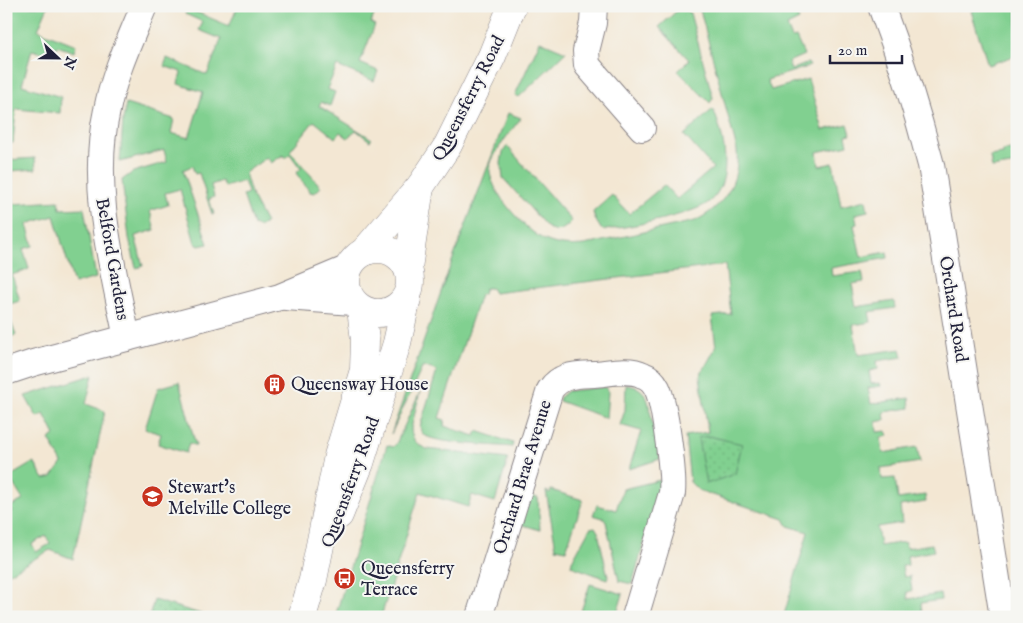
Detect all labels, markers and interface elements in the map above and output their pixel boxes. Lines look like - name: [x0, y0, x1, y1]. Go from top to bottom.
- north arrow: [32, 32, 82, 82]
- street label: Queensferry Road: [428, 32, 511, 165]
- scale bar: [830, 32, 903, 64]
- text: 20 m: [838, 41, 868, 60]
- text: N: [59, 53, 80, 71]
- street label: Belford Gardens: [89, 196, 134, 322]
- street label: Orchard Road: [933, 254, 972, 364]
- building icon: Queensway House: [263, 372, 287, 396]
- place label: Queensway House: [291, 374, 428, 397]
- street label: Orchard Brae Avenue: [489, 397, 558, 557]
- street label: Queensferry Road: [317, 413, 386, 551]
- place label: Stewart's Melville College: [168, 477, 291, 521]
- school or university icon: Stewart's Melville College: [140, 485, 164, 509]
- place label: Queensferry Terrace: [361, 558, 454, 602]
- bus stop icon: Queensferry Terrace: [333, 566, 357, 590]

